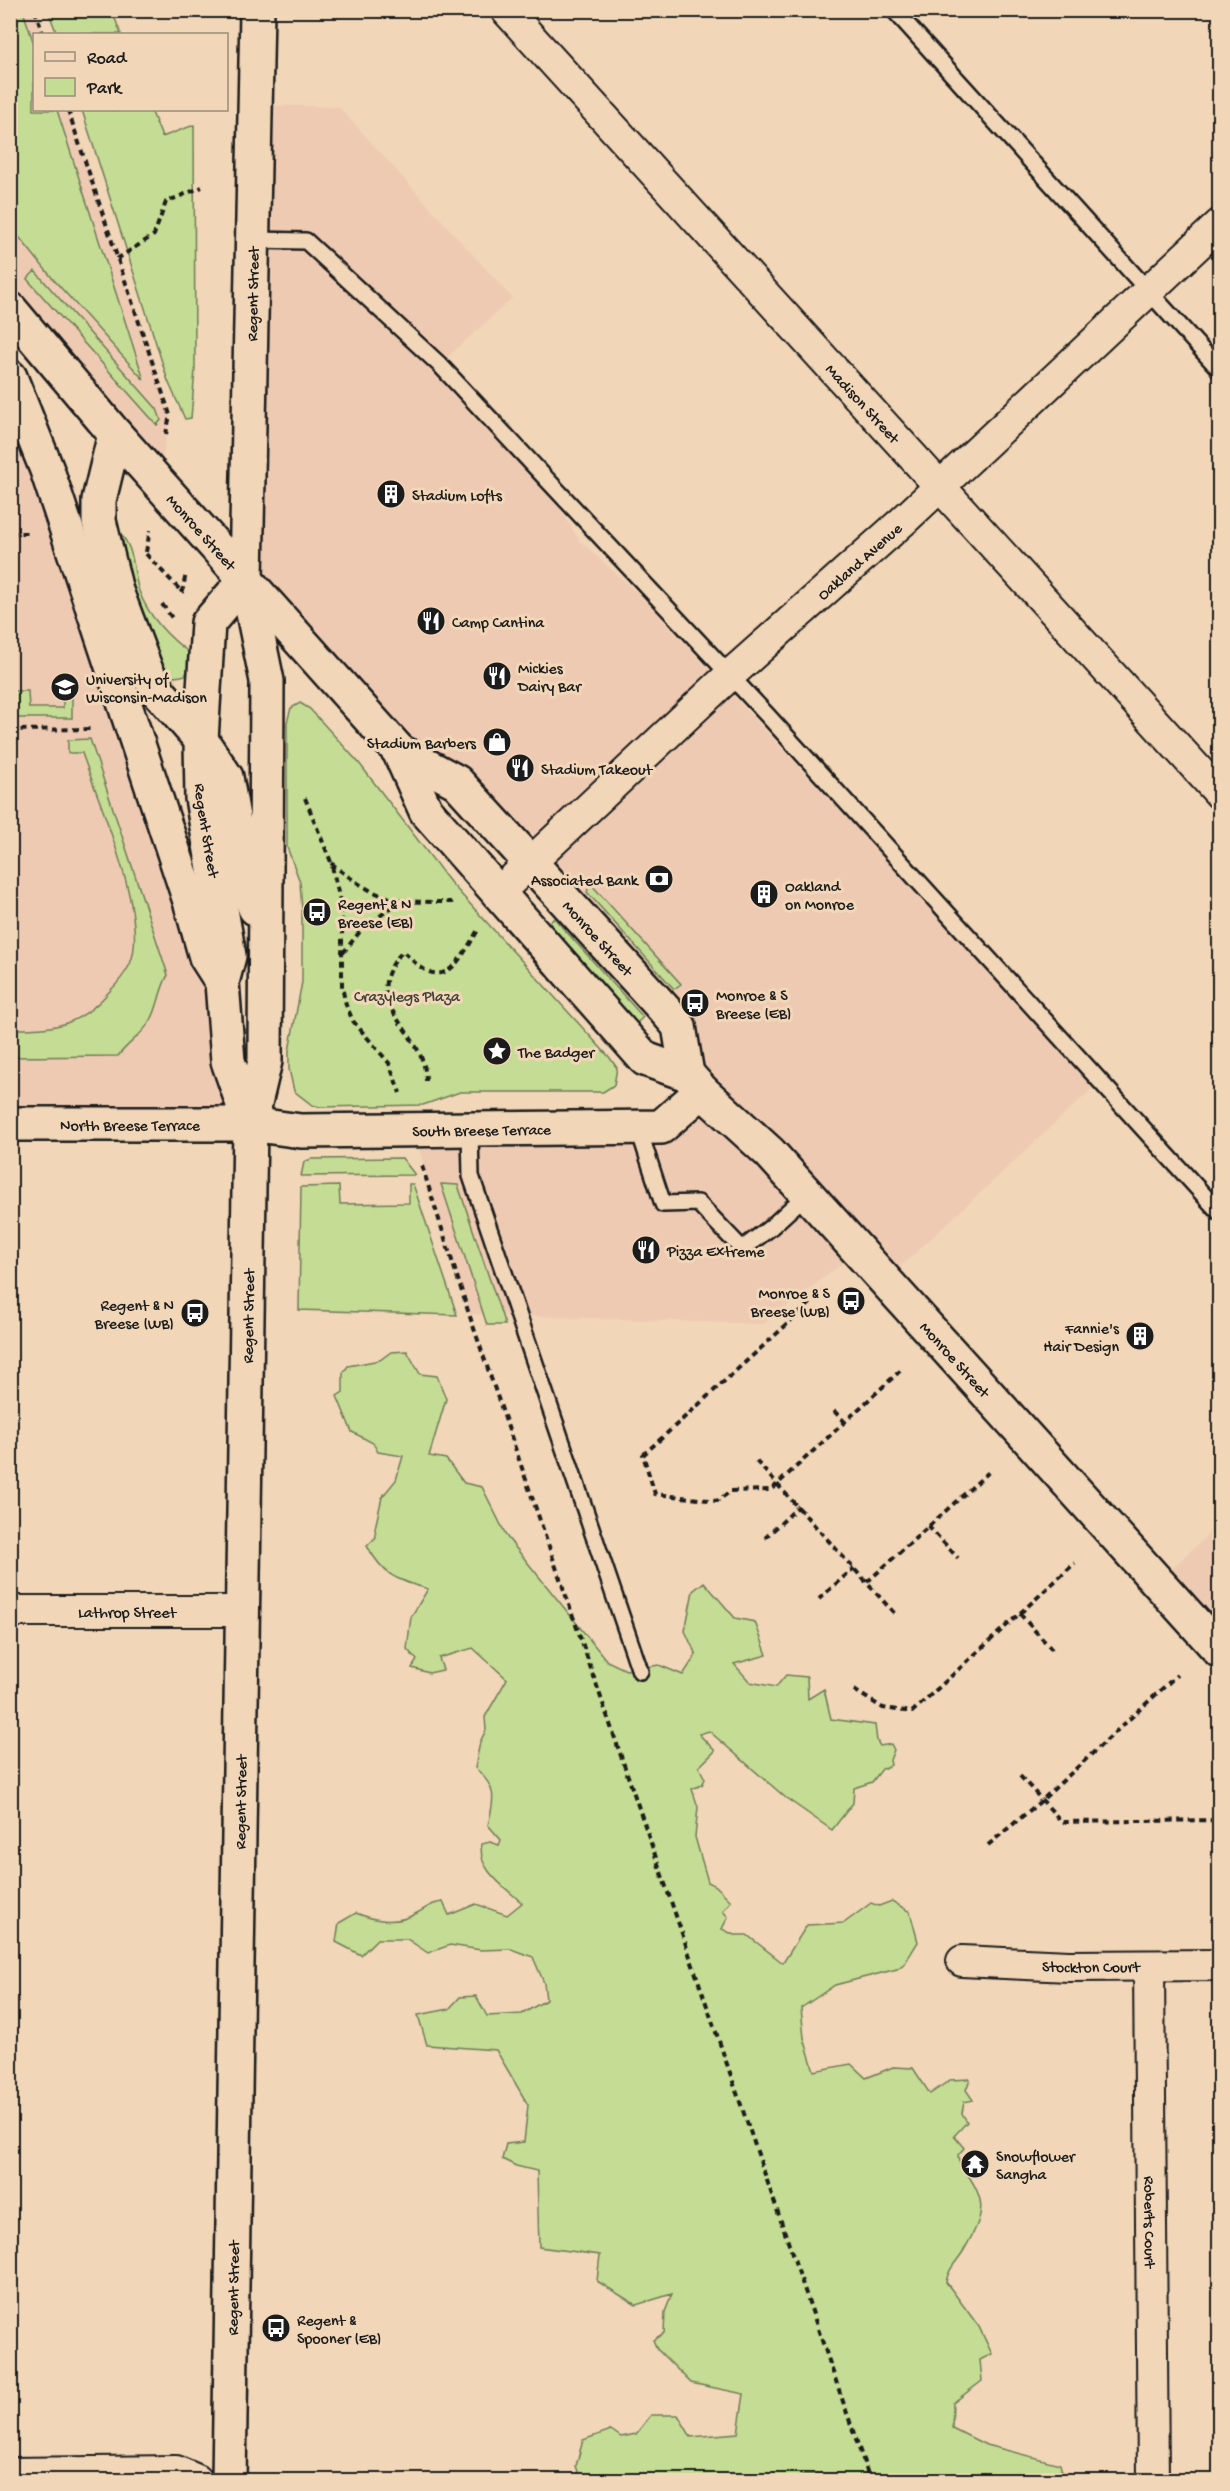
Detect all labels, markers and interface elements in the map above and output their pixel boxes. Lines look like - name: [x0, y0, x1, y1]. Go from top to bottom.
- legend: [33, 33, 228, 111]
- text: Road: [87, 49, 128, 70]
- text: Park: [86, 79, 123, 100]
- street label: Regent Street: [245, 245, 265, 342]
- street label: Madison Street: [820, 361, 903, 450]
- building icon: Stadium Lofts: [375, 478, 407, 510]
- place label: Stadium Lofts: [412, 488, 503, 507]
- street label: Monroe Street: [161, 492, 240, 577]
- street label: Oakland Avenue: [815, 520, 908, 606]
- restaurant icon: Camp Cantina: [415, 605, 447, 637]
- place label: Camp Cantina: [452, 615, 545, 634]
- restaurant icon: Mickies Dairy Bar: [481, 660, 513, 692]
- place label: Mickies Dairy Bar: [517, 661, 582, 698]
- school or university icon: University of Wisconsin-Madison: [49, 671, 81, 703]
- place label: University of Wisconsin-Madison: [86, 672, 207, 709]
- shop icon: Stadium Barbers: [481, 726, 513, 758]
- place label: Stadium Barbers: [367, 736, 477, 755]
- restaurant icon: Stadium Takeout: [504, 752, 536, 784]
- place label: Stadium Takeout: [541, 762, 654, 781]
- street label: Regent Street: [189, 783, 222, 880]
- bank icon: Associated Bank: [643, 863, 675, 895]
- place label: Associated Bank: [531, 873, 640, 892]
- building icon: Oakland on Monroe: [748, 878, 780, 910]
- place label: Oakland on Monroe: [785, 879, 855, 916]
- bus stop icon: Regent & N Breese (EB): [301, 896, 333, 928]
- place label: Regent & N Breese (EB): [337, 897, 414, 934]
- street label: Monroe Street: [557, 898, 636, 983]
- bus stop icon: Monroe & S Breese (EB): [679, 987, 711, 1019]
- place label: Monroe & S Breese (EB): [715, 988, 792, 1025]
- park label: Crazylegs Plaza: [354, 989, 461, 1008]
- place icon: The Badger: [481, 1035, 513, 1067]
- place label: The Badger: [517, 1045, 596, 1064]
- street label: North Breese Terrace: [60, 1118, 201, 1137]
- street label: South Breese Terrace: [412, 1122, 552, 1143]
- restaurant icon: Pizza Extreme: [630, 1234, 662, 1266]
- place label: Pizza Extreme: [666, 1244, 765, 1263]
- street label: Regent Street: [240, 1267, 261, 1364]
- bus stop icon: Monroe & S Breese (WB): [835, 1285, 867, 1317]
- place label: Monroe & S Breese (WB): [750, 1286, 831, 1323]
- bus stop icon: Regent & N Breese (WB): [179, 1297, 211, 1329]
- place label: Regent & N Breese (WB): [94, 1298, 174, 1335]
- street label: Monroe Street: [914, 1319, 993, 1404]
- building icon: Fannie's Hair Design: [1124, 1320, 1156, 1352]
- place label: Fannie's Hair Design: [1043, 1321, 1120, 1358]
- street label: Lathrop Street: [78, 1605, 178, 1624]
- street label: Regent Street: [233, 1753, 253, 1850]
- street label: Stockton Court: [1041, 1959, 1141, 1979]
- temple icon: Snowflower Sangha: [959, 2148, 991, 2180]
- place label: Snowflower Sangha: [996, 2149, 1076, 2186]
- street label: Roberts Court: [1138, 2176, 1157, 2270]
- street label: Regent Street: [225, 2239, 246, 2336]
- bus stop icon: Regent & Spooner (EB): [260, 2312, 292, 2344]
- place label: Regent & Spooner (EB): [297, 2313, 381, 2350]

